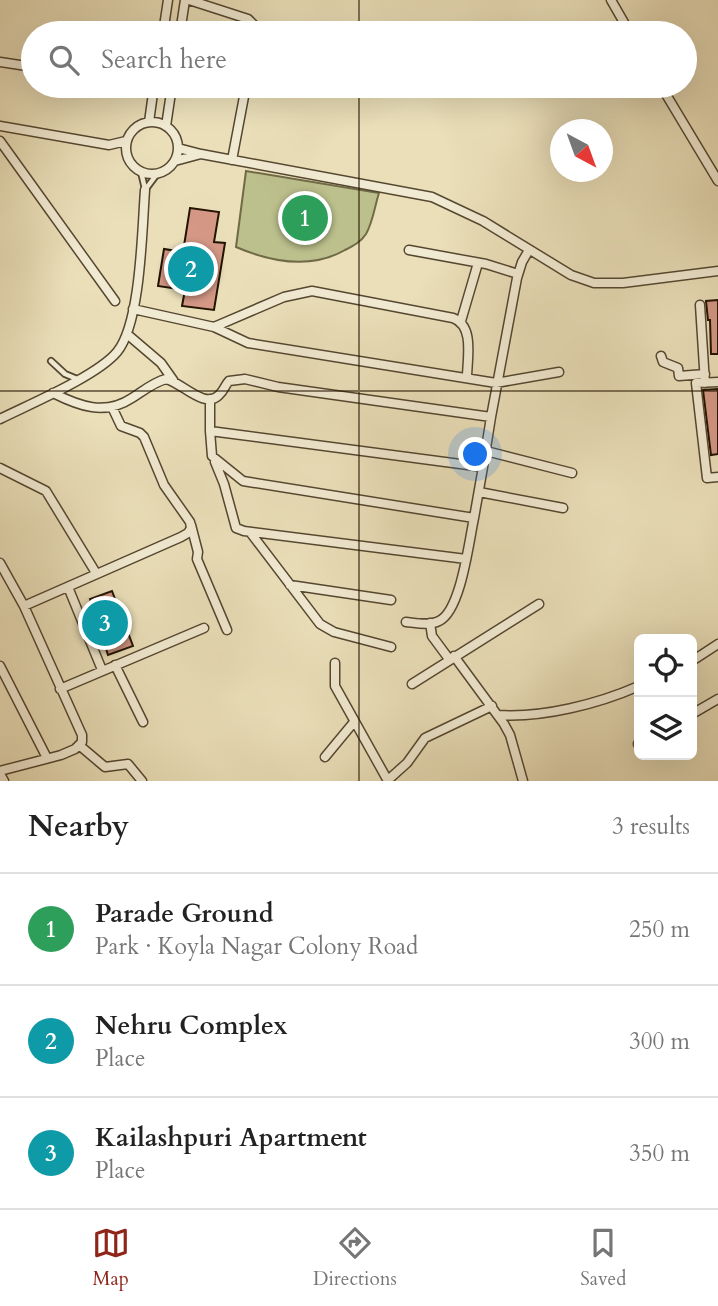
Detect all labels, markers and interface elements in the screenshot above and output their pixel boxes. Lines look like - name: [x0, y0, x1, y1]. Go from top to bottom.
- search box: [21, 21, 697, 98]
- icon: search: [45, 41, 83, 79]
- text: Search here: [101, 42, 227, 77]
- north arrow: [550, 119, 613, 182]
- pin: 1: [282, 192, 328, 244]
- pin: 2: [168, 243, 214, 295]
- your location: [458, 437, 492, 471]
- pin: 3: [82, 597, 128, 649]
- map controls: [634, 634, 697, 760]
- button: locate: [634, 634, 697, 697]
- button: layers: [634, 697, 697, 760]
- text: Nearby: [28, 806, 129, 847]
- text: 3 results: [612, 811, 690, 842]
- text: Parade Ground: [95, 896, 273, 931]
- text: 1: [45, 914, 57, 945]
- text: 250 m: [629, 914, 690, 945]
- text: Park · Koyla Nagar Colony Road: [95, 931, 418, 962]
- text: Nehru Complex: [95, 1008, 288, 1043]
- text: 2: [45, 1026, 57, 1057]
- text: 300 m: [629, 1026, 690, 1057]
- text: Place: [95, 1043, 145, 1074]
- text: Kailashpuri Apartment: [95, 1120, 367, 1155]
- text: 3: [45, 1138, 57, 1169]
- text: 350 m: [629, 1138, 690, 1169]
- text: Place: [95, 1155, 145, 1186]
- tab: Map: [92, 1224, 130, 1292]
- tab: Directions: [313, 1224, 397, 1292]
- tab: Saved: [580, 1224, 626, 1292]

